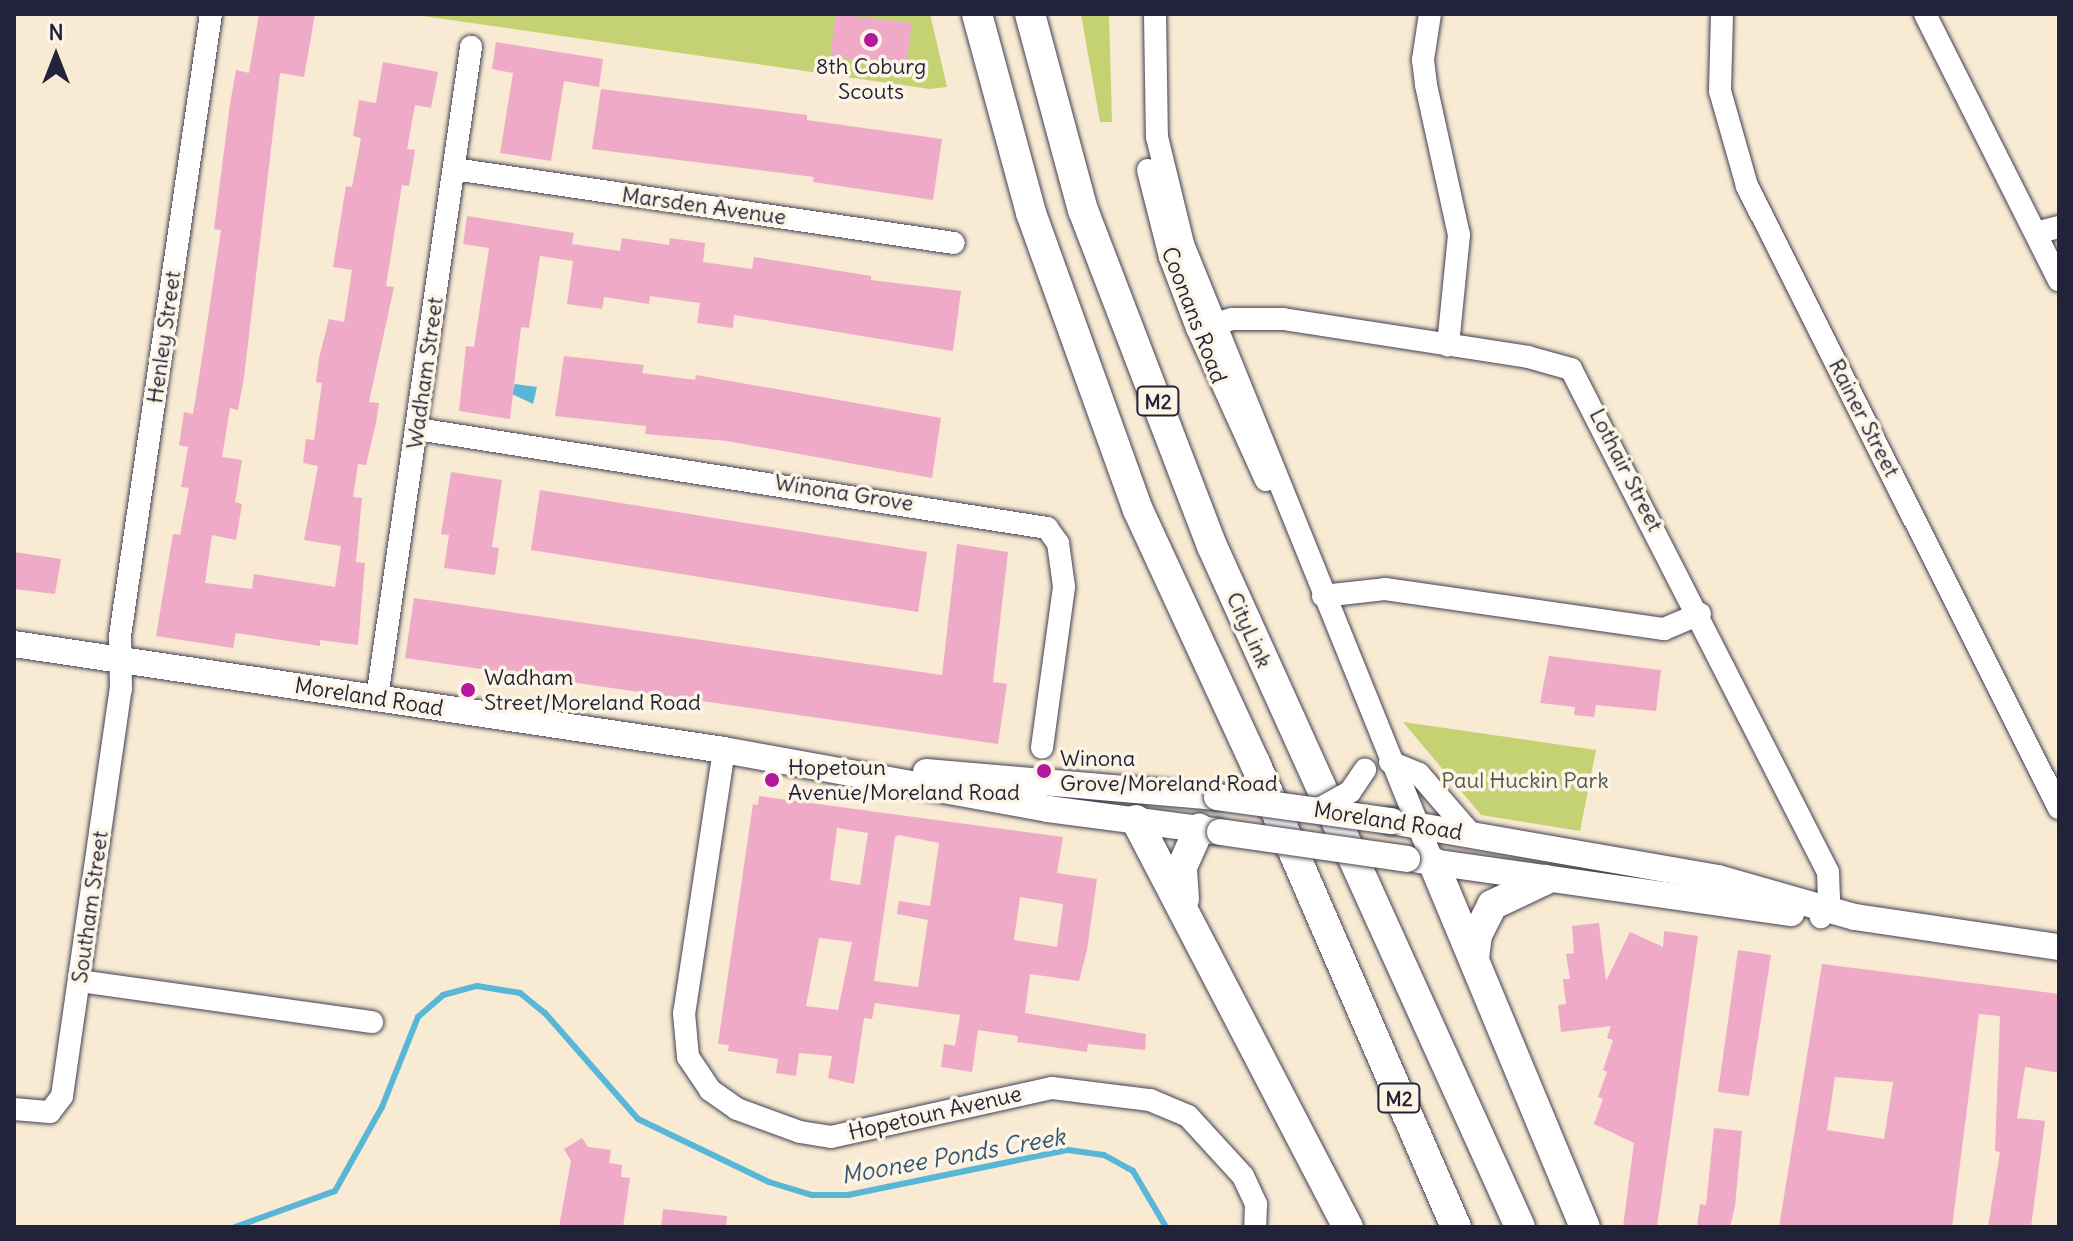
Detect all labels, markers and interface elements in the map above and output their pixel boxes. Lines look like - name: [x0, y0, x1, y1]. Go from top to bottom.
- north arrow: [16, 16, 96, 96]
- text: N: [48, 18, 64, 46]
- marker: 8th Coburg Scouts: [862, 31, 880, 49]
- place label: 8th Coburg Scouts: [816, 53, 926, 104]
- street label: Marsden Avenue: [620, 181, 788, 231]
- street label: Coonans Road: [1156, 243, 1232, 387]
- street label: Henley Street: [142, 269, 186, 405]
- street label: Wadham Street: [401, 295, 449, 451]
- street label: Rainer Street: [1823, 355, 1905, 481]
- road number: M2: [1136, 385, 1180, 417]
- street label: Lothair Street: [1584, 404, 1668, 536]
- street label: Winona Grove: [773, 469, 915, 517]
- street label: CityLink: [1221, 588, 1277, 672]
- place label: Wadham Street/Moreland Road: [484, 664, 701, 716]
- street label: Moreland Road: [293, 672, 445, 722]
- marker: Wadham Street/Moreland Road: [459, 681, 477, 699]
- place label: Winona Grove/Moreland Road: [1060, 745, 1278, 796]
- place label: Hopetoun Avenue/Moreland Road: [788, 754, 1020, 806]
- marker: Winona Grove/Moreland Road: [1035, 762, 1053, 780]
- park label: Paul Huckin Park: [1441, 768, 1609, 794]
- marker: Hopetoun Avenue/Moreland Road: [763, 771, 781, 789]
- street label: Moreland Road: [1312, 796, 1464, 846]
- street label: Southam Street: [66, 829, 114, 985]
- street label: Hopetoun Avenue: [846, 1080, 1024, 1146]
- road number: M2: [1377, 1082, 1421, 1114]
- water label: Moonee Ponds Creek: [839, 1122, 1067, 1190]

